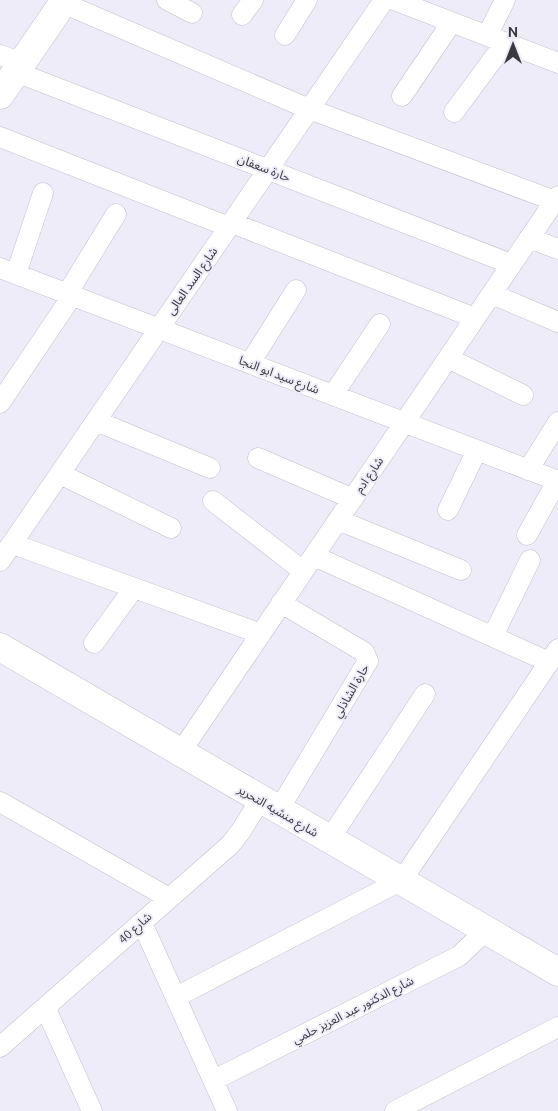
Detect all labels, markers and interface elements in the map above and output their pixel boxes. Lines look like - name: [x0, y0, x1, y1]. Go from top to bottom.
- north arrow: [488, 20, 538, 70]
- text: N: [508, 24, 518, 40]
- street label: حارة سعفان: [236, 152, 292, 184]
- street label: شارع السد العالى: [164, 245, 222, 319]
- street label: شارع سيد ابو النجا: [236, 353, 321, 399]
- street label: شارع ادم: [352, 454, 388, 497]
- street label: حارة الشاذلي: [330, 662, 374, 722]
- street label: شارع منشيه التحرير: [233, 782, 321, 841]
- street label: شارع 40: [116, 910, 156, 948]
- street label: شارع الدكتور عبد العزيز حلمي: [290, 973, 417, 1049]

